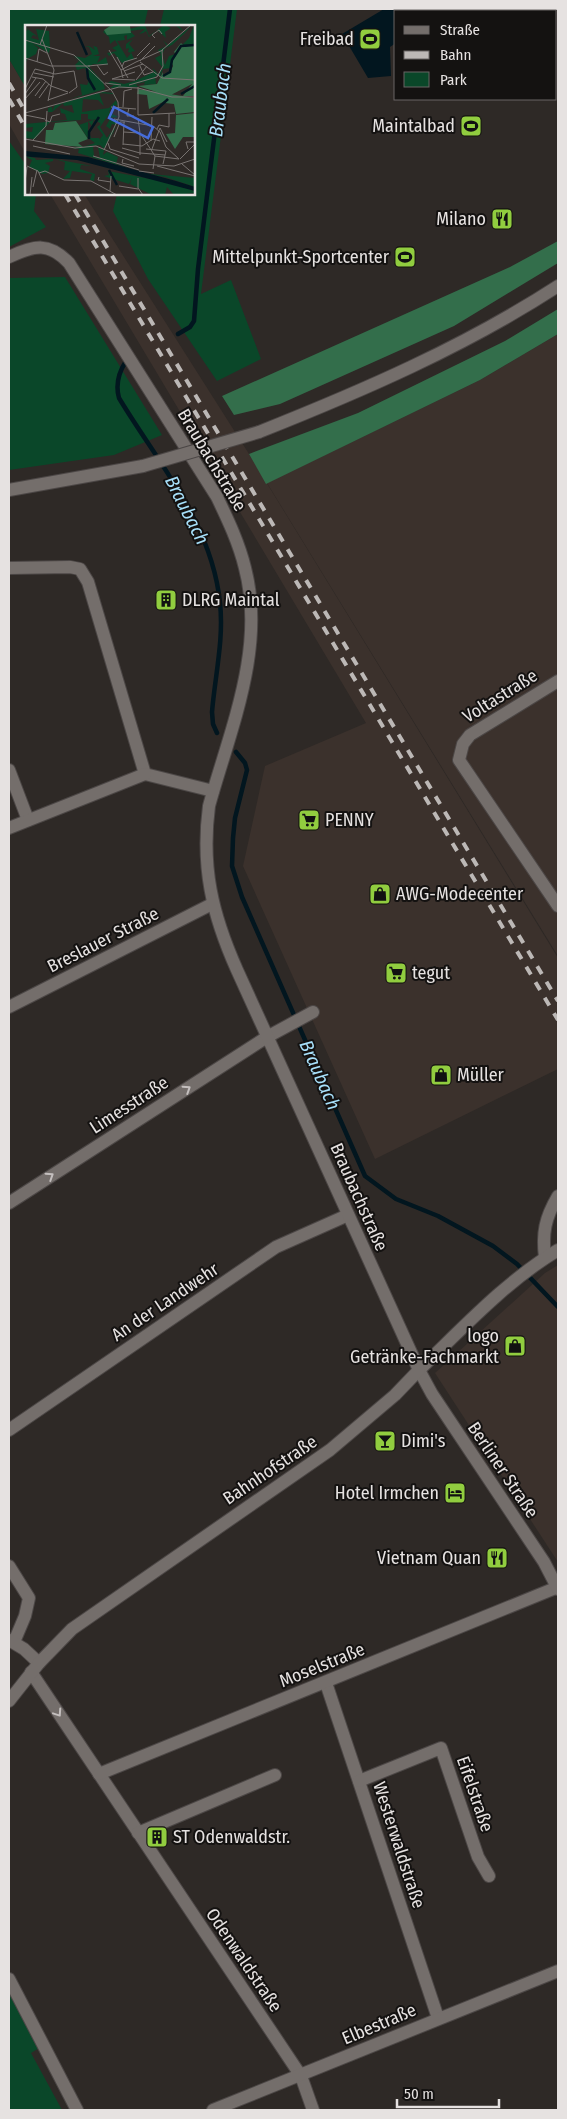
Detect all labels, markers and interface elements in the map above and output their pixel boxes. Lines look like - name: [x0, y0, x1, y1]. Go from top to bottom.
- legend: [394, 10, 557, 100]
- text: Straße: [440, 21, 480, 39]
- inset map: [25, 25, 195, 195]
- sports icon: Freibad: [358, 27, 382, 51]
- place label: Freibad: [300, 28, 354, 50]
- text: Bahn: [440, 46, 471, 64]
- water label: Braubach: [204, 62, 236, 138]
- text: Park: [440, 71, 467, 89]
- sports icon: Maintalbad: [459, 114, 483, 138]
- place label: Maintalbad: [372, 115, 455, 137]
- restaurant icon: Milano: [490, 207, 514, 231]
- place label: Milano: [436, 208, 486, 230]
- sports icon: Mittelpunkt-Sportcenter: [393, 245, 417, 269]
- place label: Mittelpunkt-Sportcenter: [212, 246, 390, 268]
- street label: Braubachstraße: [173, 405, 251, 515]
- water label: Braubach: [160, 472, 214, 548]
- building icon: DLRG Maintal: [154, 588, 178, 612]
- place label: DLRG Maintal: [182, 589, 280, 611]
- street label: Voltastraße: [459, 664, 542, 728]
- supermarket icon: PENNY: [297, 808, 321, 832]
- place label: PENNY: [325, 809, 374, 831]
- shop icon: AWG-Modecenter: [368, 882, 392, 906]
- place label: AWG-Modecenter: [396, 883, 524, 905]
- street label: Breslauer Straße: [43, 902, 163, 978]
- supermarket icon: tegut: [384, 961, 408, 985]
- place label: tegut: [412, 962, 450, 984]
- water label: Braubach: [294, 1036, 346, 1114]
- shop icon: Müller: [429, 1063, 453, 1087]
- place label: Müller: [457, 1064, 505, 1086]
- street label: Limesstraße: [86, 1071, 173, 1139]
- one-way arrow: [181, 1086, 190, 1095]
- street label: Braubachstraße: [325, 1140, 393, 1254]
- one-way arrow: [44, 1173, 53, 1183]
- street label: An der Landwehr: [107, 1258, 223, 1346]
- place label: logo Getränke-Fachmarkt: [350, 1325, 499, 1368]
- shop icon: logo Getränke-Fachmarkt: [503, 1334, 527, 1358]
- street label: Berliner Straße: [463, 1418, 543, 1522]
- bar icon: Dimi's: [373, 1429, 397, 1453]
- street label: Bahnhofstraße: [219, 1430, 321, 1510]
- place label: Dimi's: [401, 1430, 446, 1452]
- hotel icon: Hotel Irmchen: [443, 1481, 467, 1505]
- place label: Hotel Irmchen: [335, 1482, 439, 1504]
- restaurant icon: Vietnam Quan: [485, 1546, 509, 1570]
- place label: Vietnam Quan: [377, 1547, 481, 1569]
- street label: Moselstraße: [276, 1638, 368, 1692]
- one-way arrow: [52, 1707, 61, 1716]
- street label: Eifelstraße: [452, 1753, 498, 1835]
- street label: Westerwaldstraße: [368, 1779, 430, 1911]
- building icon: ST Odenwaldstr.: [145, 1825, 169, 1849]
- place label: ST Odenwaldstr.: [173, 1826, 290, 1848]
- street label: Odenwaldstraße: [201, 1904, 287, 2016]
- street label: Elbestraße: [339, 1999, 419, 2049]
- scale bar: [397, 2076, 500, 2108]
- text: 50 m: [404, 2085, 434, 2103]

